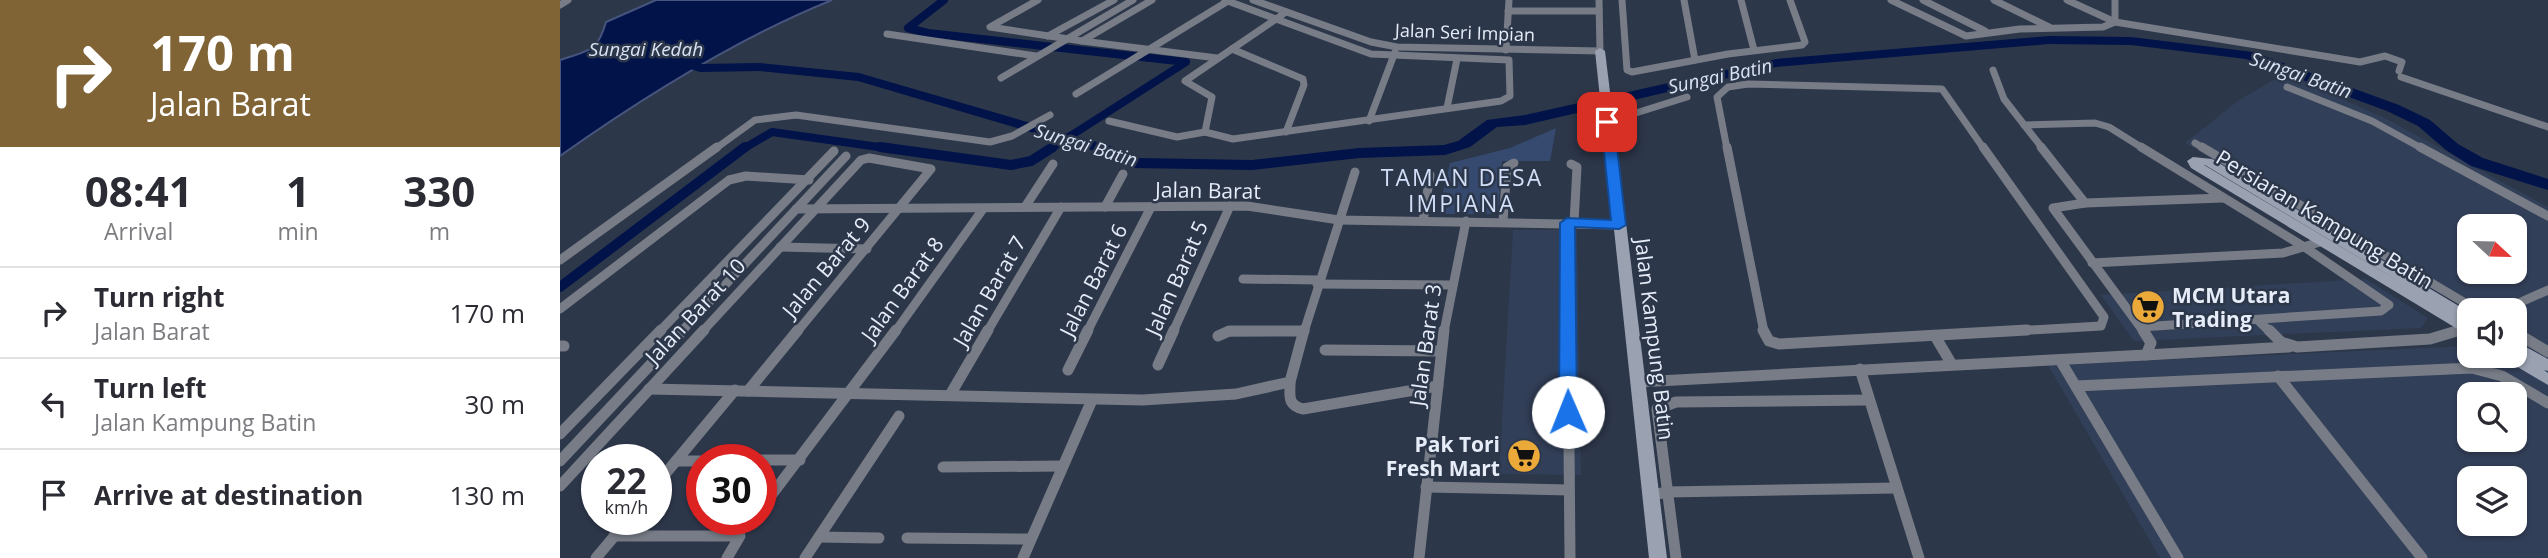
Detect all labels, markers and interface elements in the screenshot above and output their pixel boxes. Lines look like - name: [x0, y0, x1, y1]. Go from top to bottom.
- street label: Jalan Seri Impian: [1393, 17, 1535, 46]
- text: 170 m: [150, 19, 295, 85]
- icon: right: [35, 28, 126, 119]
- water label: Sungai Kedah: [589, 36, 703, 62]
- water label: Sungai Batin: [2247, 45, 2355, 105]
- water label: Sungai Batin: [1665, 52, 1775, 100]
- text: Jalan Barat: [150, 82, 311, 125]
- pin: [1577, 92, 1637, 152]
- icon: arrive: [1588, 103, 1626, 141]
- water label: Sungai Batin: [1032, 117, 1140, 173]
- street label: Persiaran Kampung Batin: [2211, 143, 2439, 295]
- district label: TAMAN DESA IMPIANA: [1381, 161, 1543, 219]
- text: 08:41: [85, 162, 193, 219]
- text: 1: [286, 162, 310, 219]
- text: 330: [403, 162, 475, 219]
- street label: Jalan Barat: [1153, 175, 1261, 205]
- street label: Jalan Barat 9: [774, 211, 876, 325]
- north arrow: [2457, 214, 2527, 284]
- map controls: [2457, 214, 2527, 536]
- text: Arrival: [104, 215, 173, 247]
- text: min: [277, 215, 319, 247]
- text: m: [429, 215, 450, 247]
- street label: Jalan Barat 5: [1137, 216, 1214, 342]
- street label: Jalan Barat 6: [1052, 219, 1133, 343]
- street label: Jalan Barat 8: [853, 231, 949, 349]
- street label: Jalan Barat 7: [945, 231, 1032, 353]
- street label: Jalan Kampung Batin: [1628, 235, 1681, 441]
- street label: Jalan Barat 10: [637, 252, 751, 371]
- text: Turn right: [94, 279, 225, 315]
- place label: MCM Utara Trading: [2172, 281, 2290, 333]
- street label: Jalan Barat 3: [1402, 282, 1447, 410]
- supermarket icon: MCM Utara Trading: [2129, 288, 2167, 326]
- icon: right: [35, 294, 73, 332]
- text: 170 m: [450, 295, 525, 331]
- button: sound: [2457, 298, 2527, 368]
- text: Jalan Barat: [94, 315, 210, 347]
- text: Turn left: [94, 370, 206, 406]
- position arrow: [1531, 375, 1605, 449]
- button: search: [2457, 382, 2527, 452]
- icon: left: [35, 385, 73, 423]
- text: 30 m: [464, 386, 525, 422]
- text: Jalan Kampung Batin: [94, 406, 316, 438]
- place label: Pak Tori Fresh Mart: [1386, 430, 1500, 482]
- supermarket icon: Pak Tori Fresh Mart: [1505, 437, 1543, 475]
- speed limit sign: 30: [686, 444, 777, 535]
- text: 22: [606, 457, 647, 504]
- button: layers: [2457, 466, 2527, 536]
- icon: arrive: [35, 476, 73, 514]
- text: Arrive at destination: [94, 477, 363, 513]
- text: 130 m: [450, 477, 525, 513]
- text: km/h: [605, 495, 648, 519]

